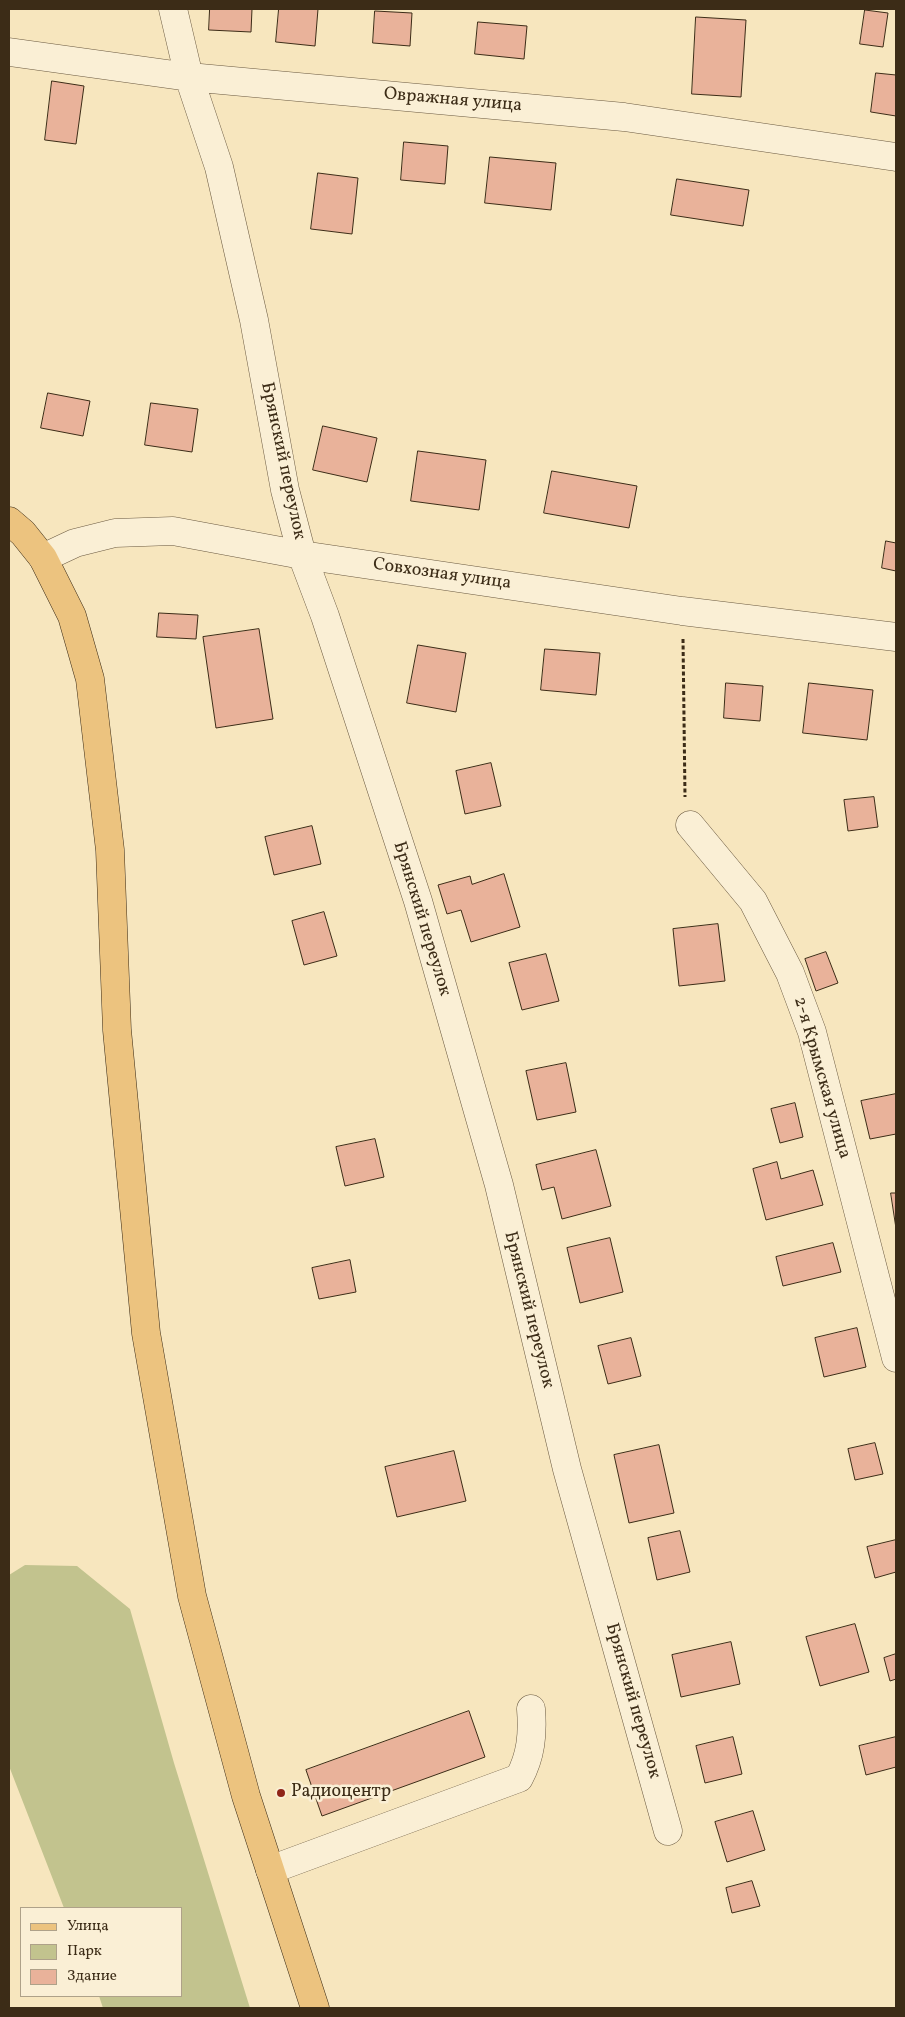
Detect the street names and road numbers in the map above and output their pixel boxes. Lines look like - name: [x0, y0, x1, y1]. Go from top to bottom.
- street label: Овражная улица: [383, 84, 523, 118]
- street label: Брянский переулок: [255, 380, 309, 542]
- street label: Совхозная улица: [371, 555, 513, 595]
- street label: Брянский переулок: [387, 839, 455, 999]
- street label: 2-я Крымская улица: [788, 995, 854, 1161]
- street label: Брянский переулок: [498, 1229, 558, 1391]
- street label: Брянский переулок: [599, 1621, 665, 1781]

